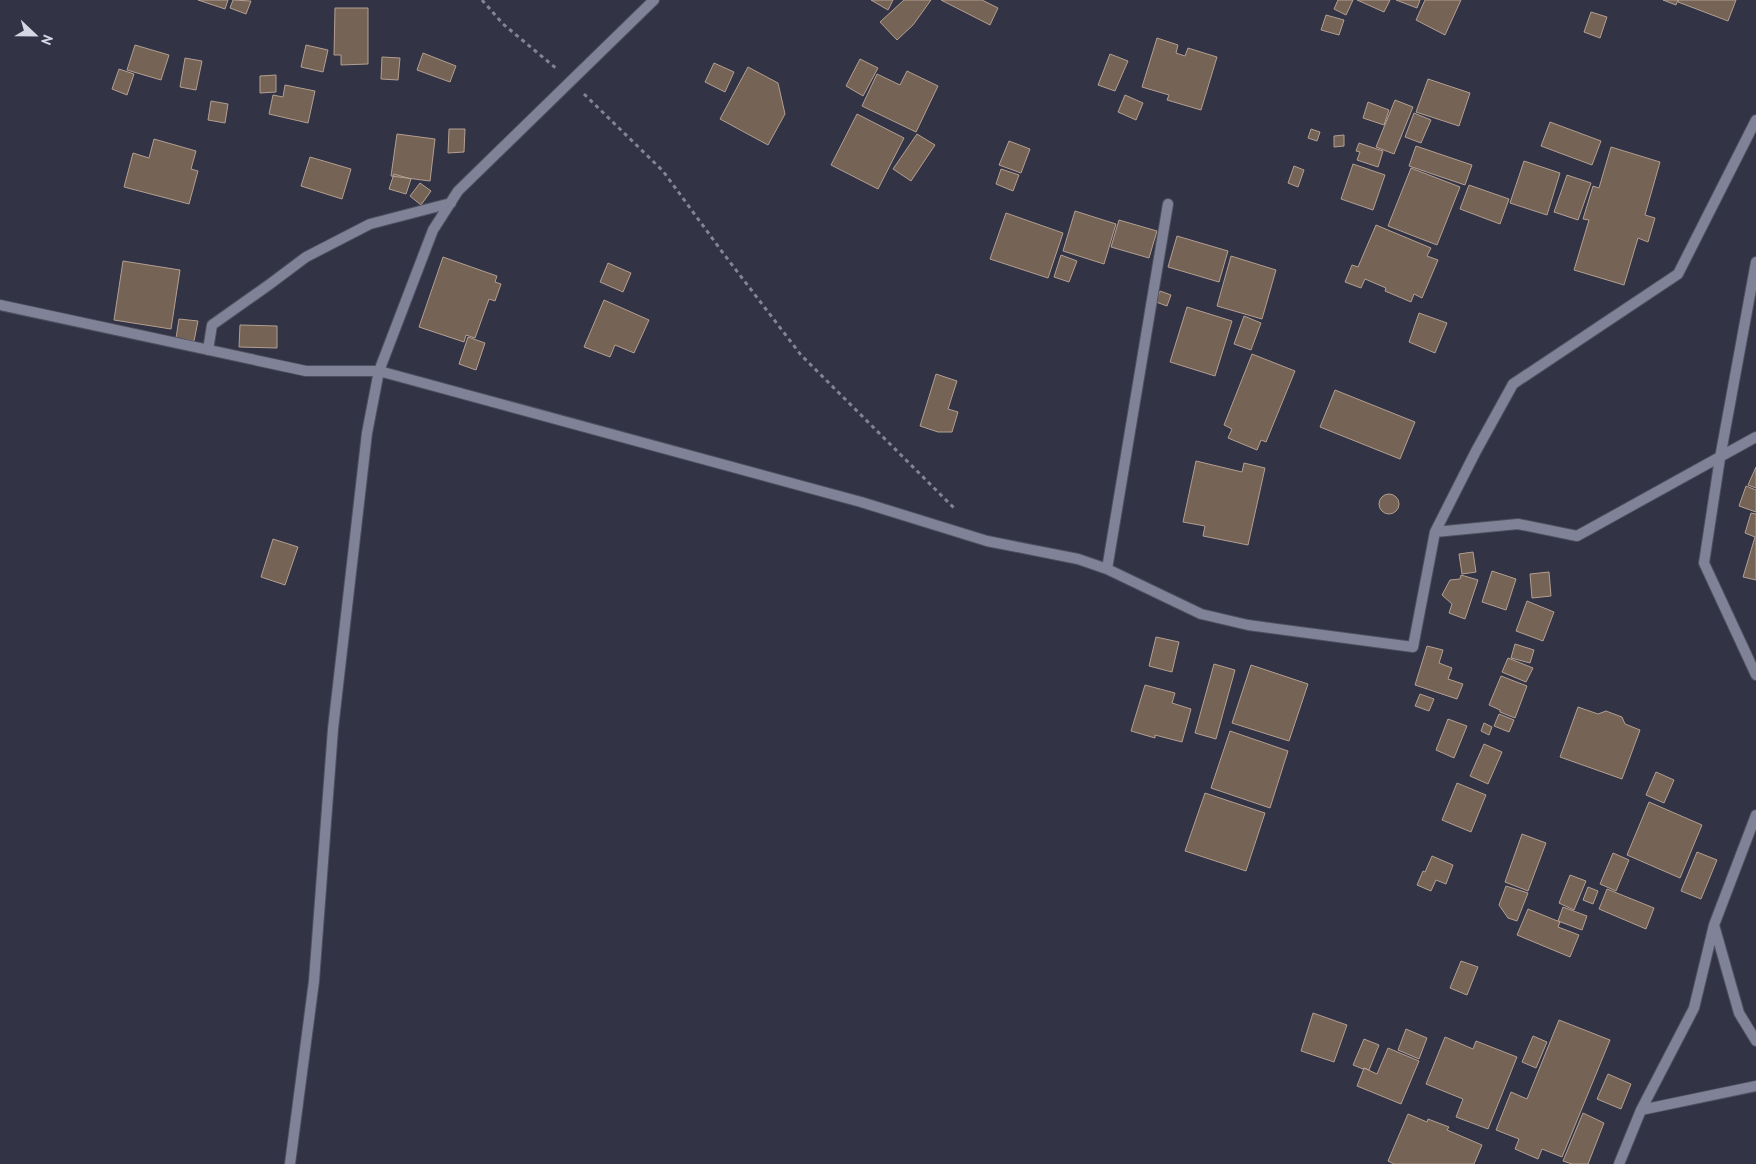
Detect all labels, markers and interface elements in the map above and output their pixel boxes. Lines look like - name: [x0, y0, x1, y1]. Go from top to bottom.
- north arrow: [10, 10, 60, 60]
- text: N: [37, 32, 57, 48]

